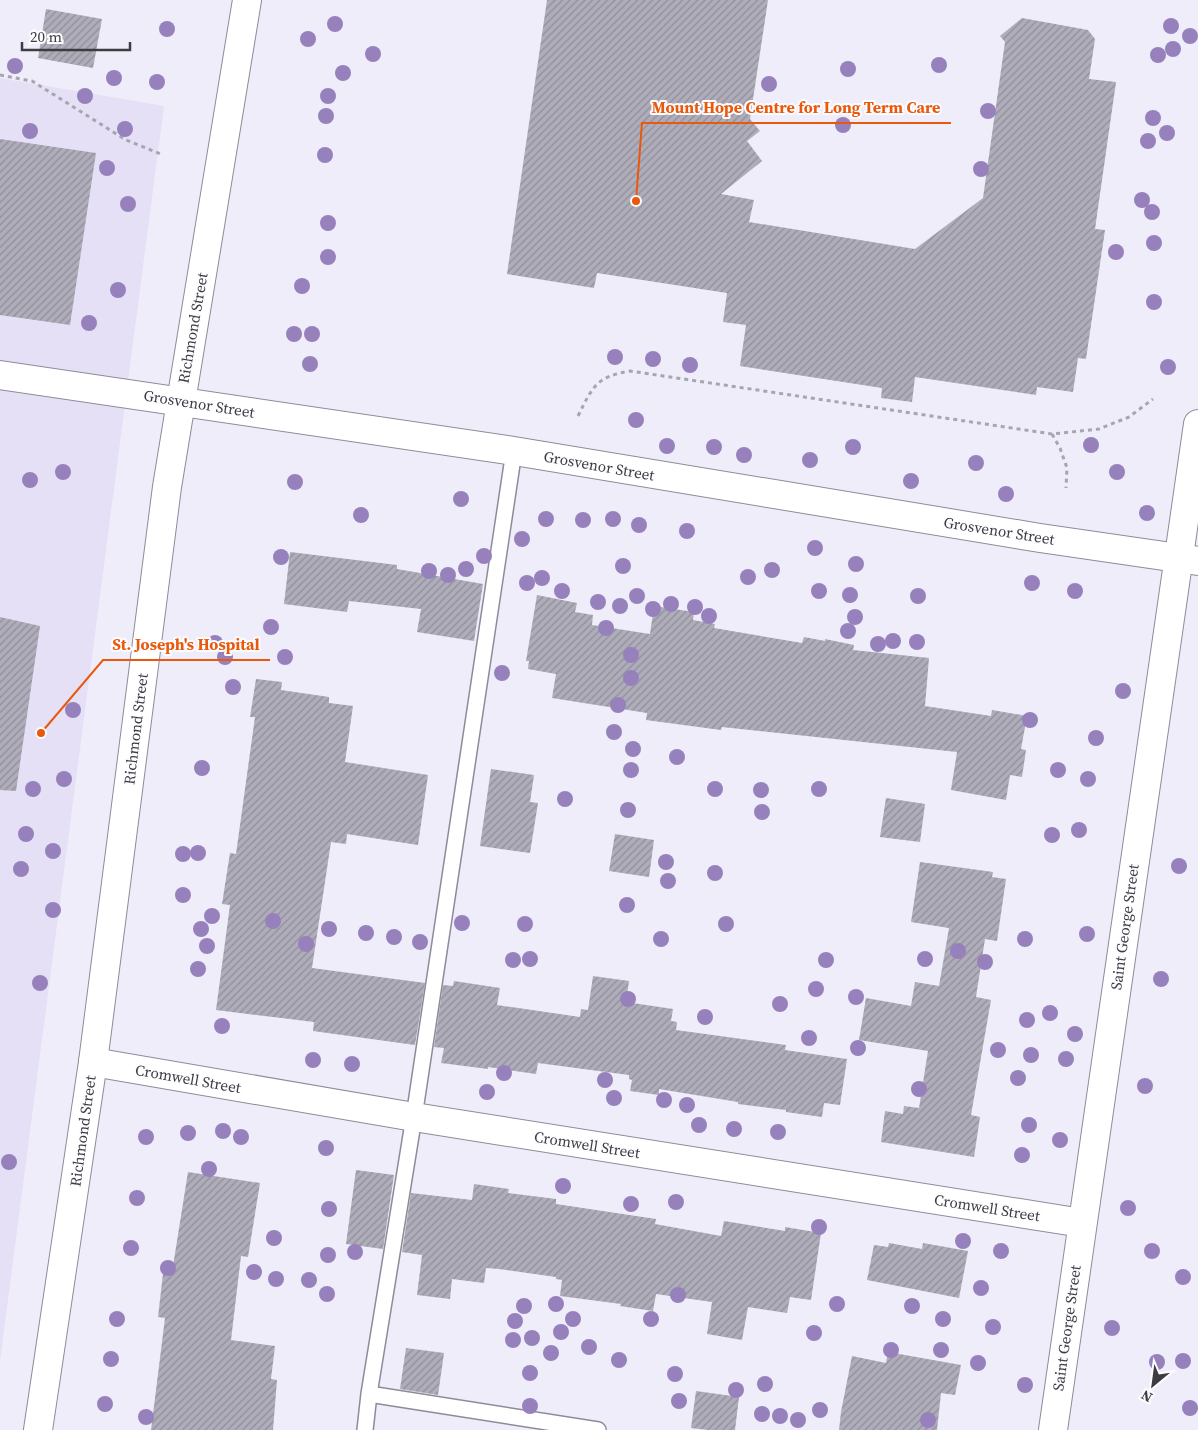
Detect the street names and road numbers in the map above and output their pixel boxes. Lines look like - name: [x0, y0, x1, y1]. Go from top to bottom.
- street label: Richmond Street: [172, 271, 213, 385]
- street label: Grosvenor Street: [142, 384, 256, 423]
- street label: Grosvenor Street: [542, 445, 656, 486]
- street label: Grosvenor Street: [942, 511, 1056, 550]
- street label: Richmond Street: [118, 672, 153, 786]
- street label: Saint George Street: [1105, 862, 1144, 991]
- street label: Cromwell Street: [134, 1059, 243, 1098]
- street label: Richmond Street: [64, 1074, 101, 1188]
- street label: Cromwell Street: [533, 1126, 642, 1163]
- street label: Cromwell Street: [933, 1189, 1042, 1226]
- street label: Saint George Street: [1047, 1263, 1086, 1392]

